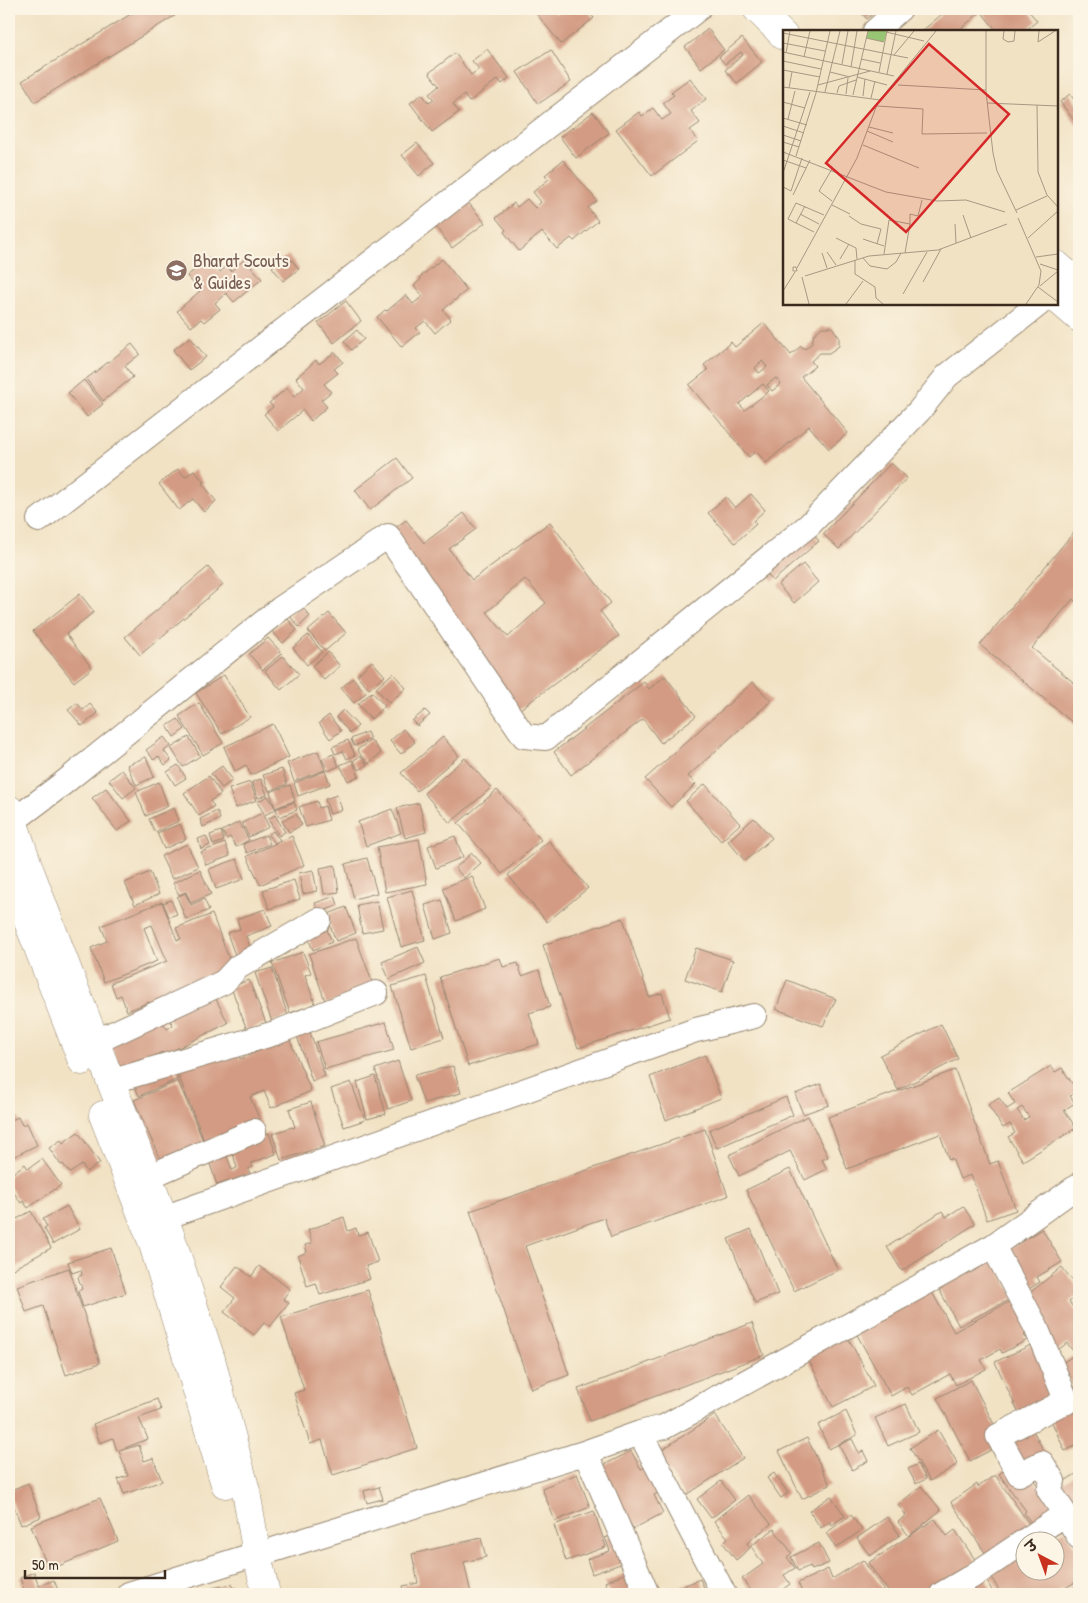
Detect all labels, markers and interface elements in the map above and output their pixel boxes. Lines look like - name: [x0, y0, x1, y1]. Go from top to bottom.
- inset map: [783, 30, 1058, 305]
- place label: Bharat Scouts & Guides: [193, 247, 289, 295]
- school or university icon: Bharat Scouts & Guides: [165, 259, 189, 283]
- north arrow: [1016, 1530, 1066, 1580]
- text: उ: [1020, 1534, 1042, 1557]
- scale bar: [25, 1548, 165, 1580]
- text: 50 m: [32, 1554, 59, 1575]

